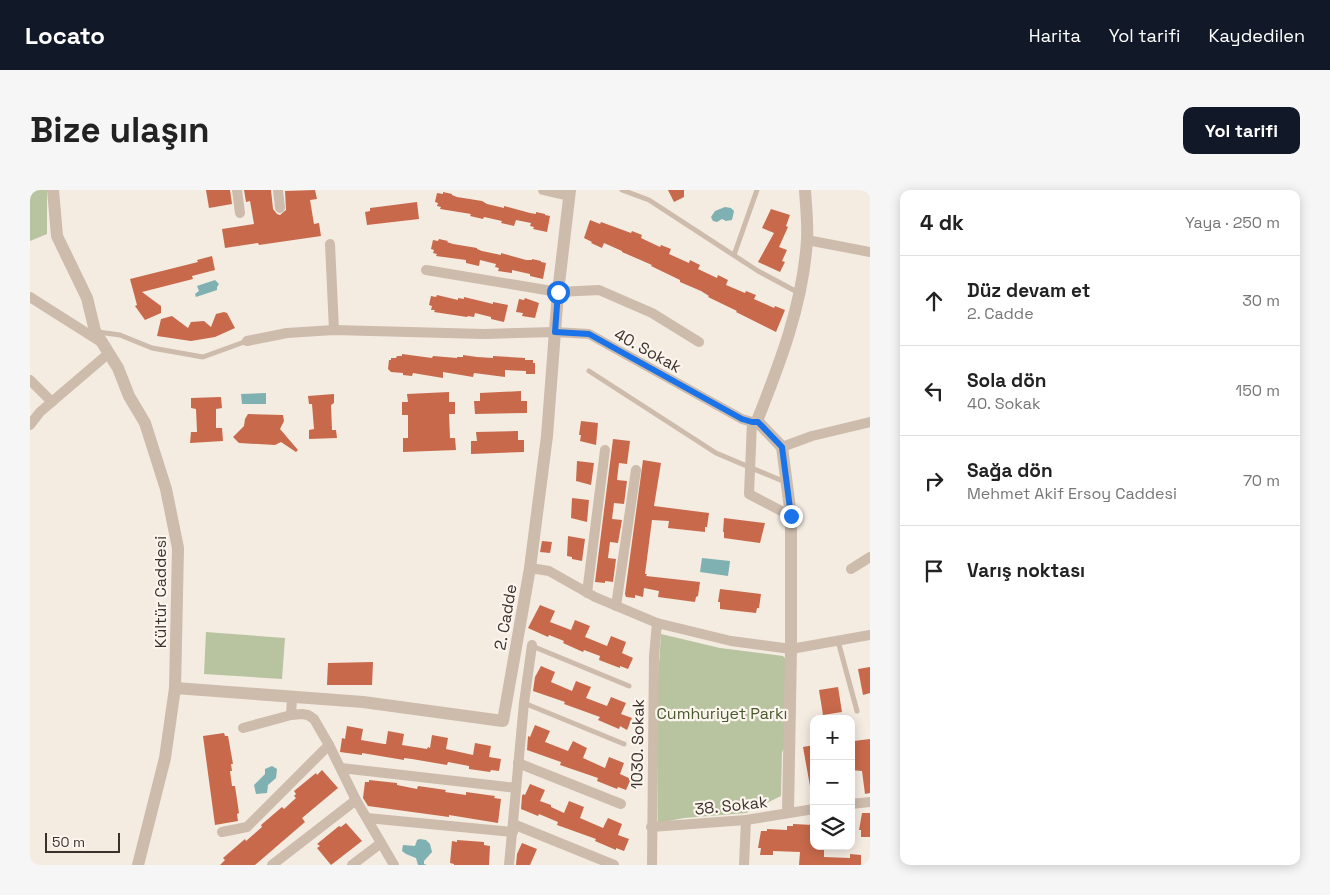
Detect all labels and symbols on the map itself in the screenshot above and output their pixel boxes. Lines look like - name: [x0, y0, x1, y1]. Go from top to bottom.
- route start: [547, 281, 570, 304]
- street label: 40. Sokak: [610, 323, 685, 378]
- route end: [780, 505, 803, 528]
- street label: Kültür Caddesi: [150, 536, 171, 648]
- street label: 2. Cadde: [489, 582, 522, 652]
- street label: 1030. Sokak: [626, 698, 649, 789]
- park label: Cumhuriyet Parkı: [657, 703, 787, 724]
- street label: 38. Sokak: [694, 791, 769, 820]
- scale bar: [45, 830, 120, 853]

